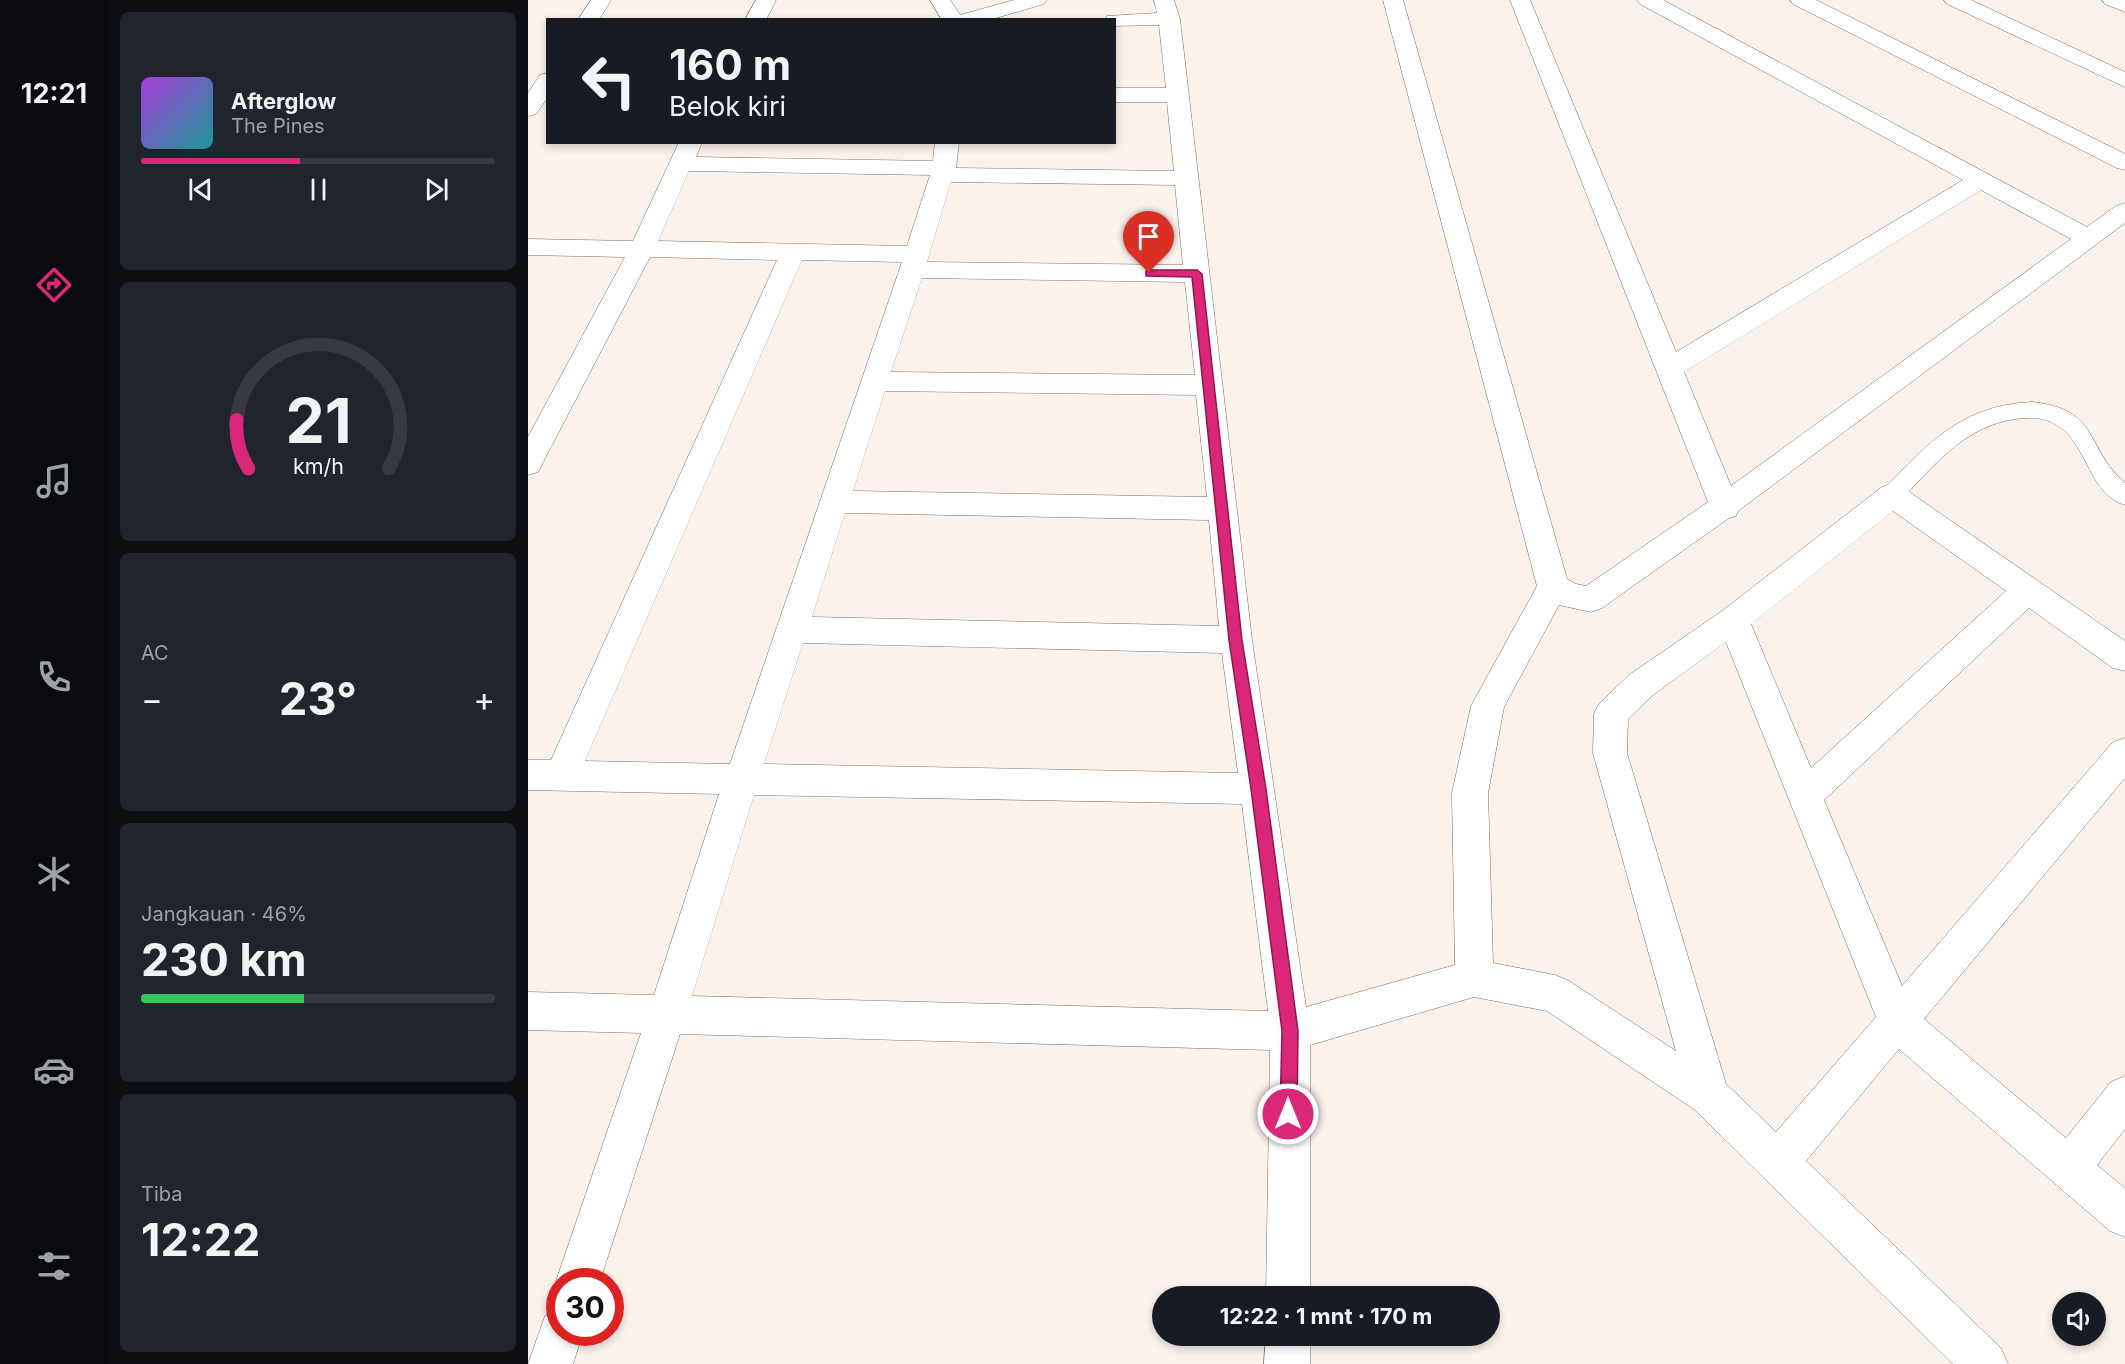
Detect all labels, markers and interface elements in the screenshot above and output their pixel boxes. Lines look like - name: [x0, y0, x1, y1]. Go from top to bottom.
- text: 160 m: [669, 39, 791, 90]
- icon: left: [570, 42, 648, 120]
- text: 12:21: [21, 77, 87, 110]
- text: Afterglow: [231, 88, 336, 114]
- text: Belok kiri: [669, 90, 786, 123]
- text: The Pines: [231, 114, 325, 138]
- icon: previous: [184, 173, 217, 206]
- icon: pause: [302, 173, 335, 206]
- icon: next: [420, 173, 453, 206]
- pin: [1123, 211, 1174, 273]
- icon: arrive: [1132, 220, 1165, 253]
- icon: directions: [33, 264, 75, 306]
- text: 21: [285, 383, 351, 458]
- text: km/h: [293, 453, 343, 479]
- icon: music: [33, 460, 75, 502]
- text: AC: [141, 641, 169, 665]
- icon: phone: [33, 656, 75, 698]
- text: 23°: [279, 671, 357, 726]
- text: −: [141, 679, 163, 719]
- text: +: [473, 679, 495, 719]
- icon: climate: [33, 853, 75, 895]
- text: Jangkauan · 46%: [141, 902, 307, 926]
- text: 230 km: [141, 932, 307, 987]
- icon: car: [33, 1049, 75, 1091]
- position arrow: [1256, 1082, 1320, 1146]
- text: Tiba: [141, 1182, 182, 1206]
- text: 12:22: [141, 1212, 260, 1267]
- icon: filters: [33, 1245, 75, 1287]
- speed limit sign: 30: [546, 1268, 624, 1346]
- map controls: [2052, 1292, 2106, 1346]
- button: sound: [2052, 1292, 2106, 1346]
- text: 12:22 · 1 mnt · 170 m: [1220, 1303, 1432, 1329]

